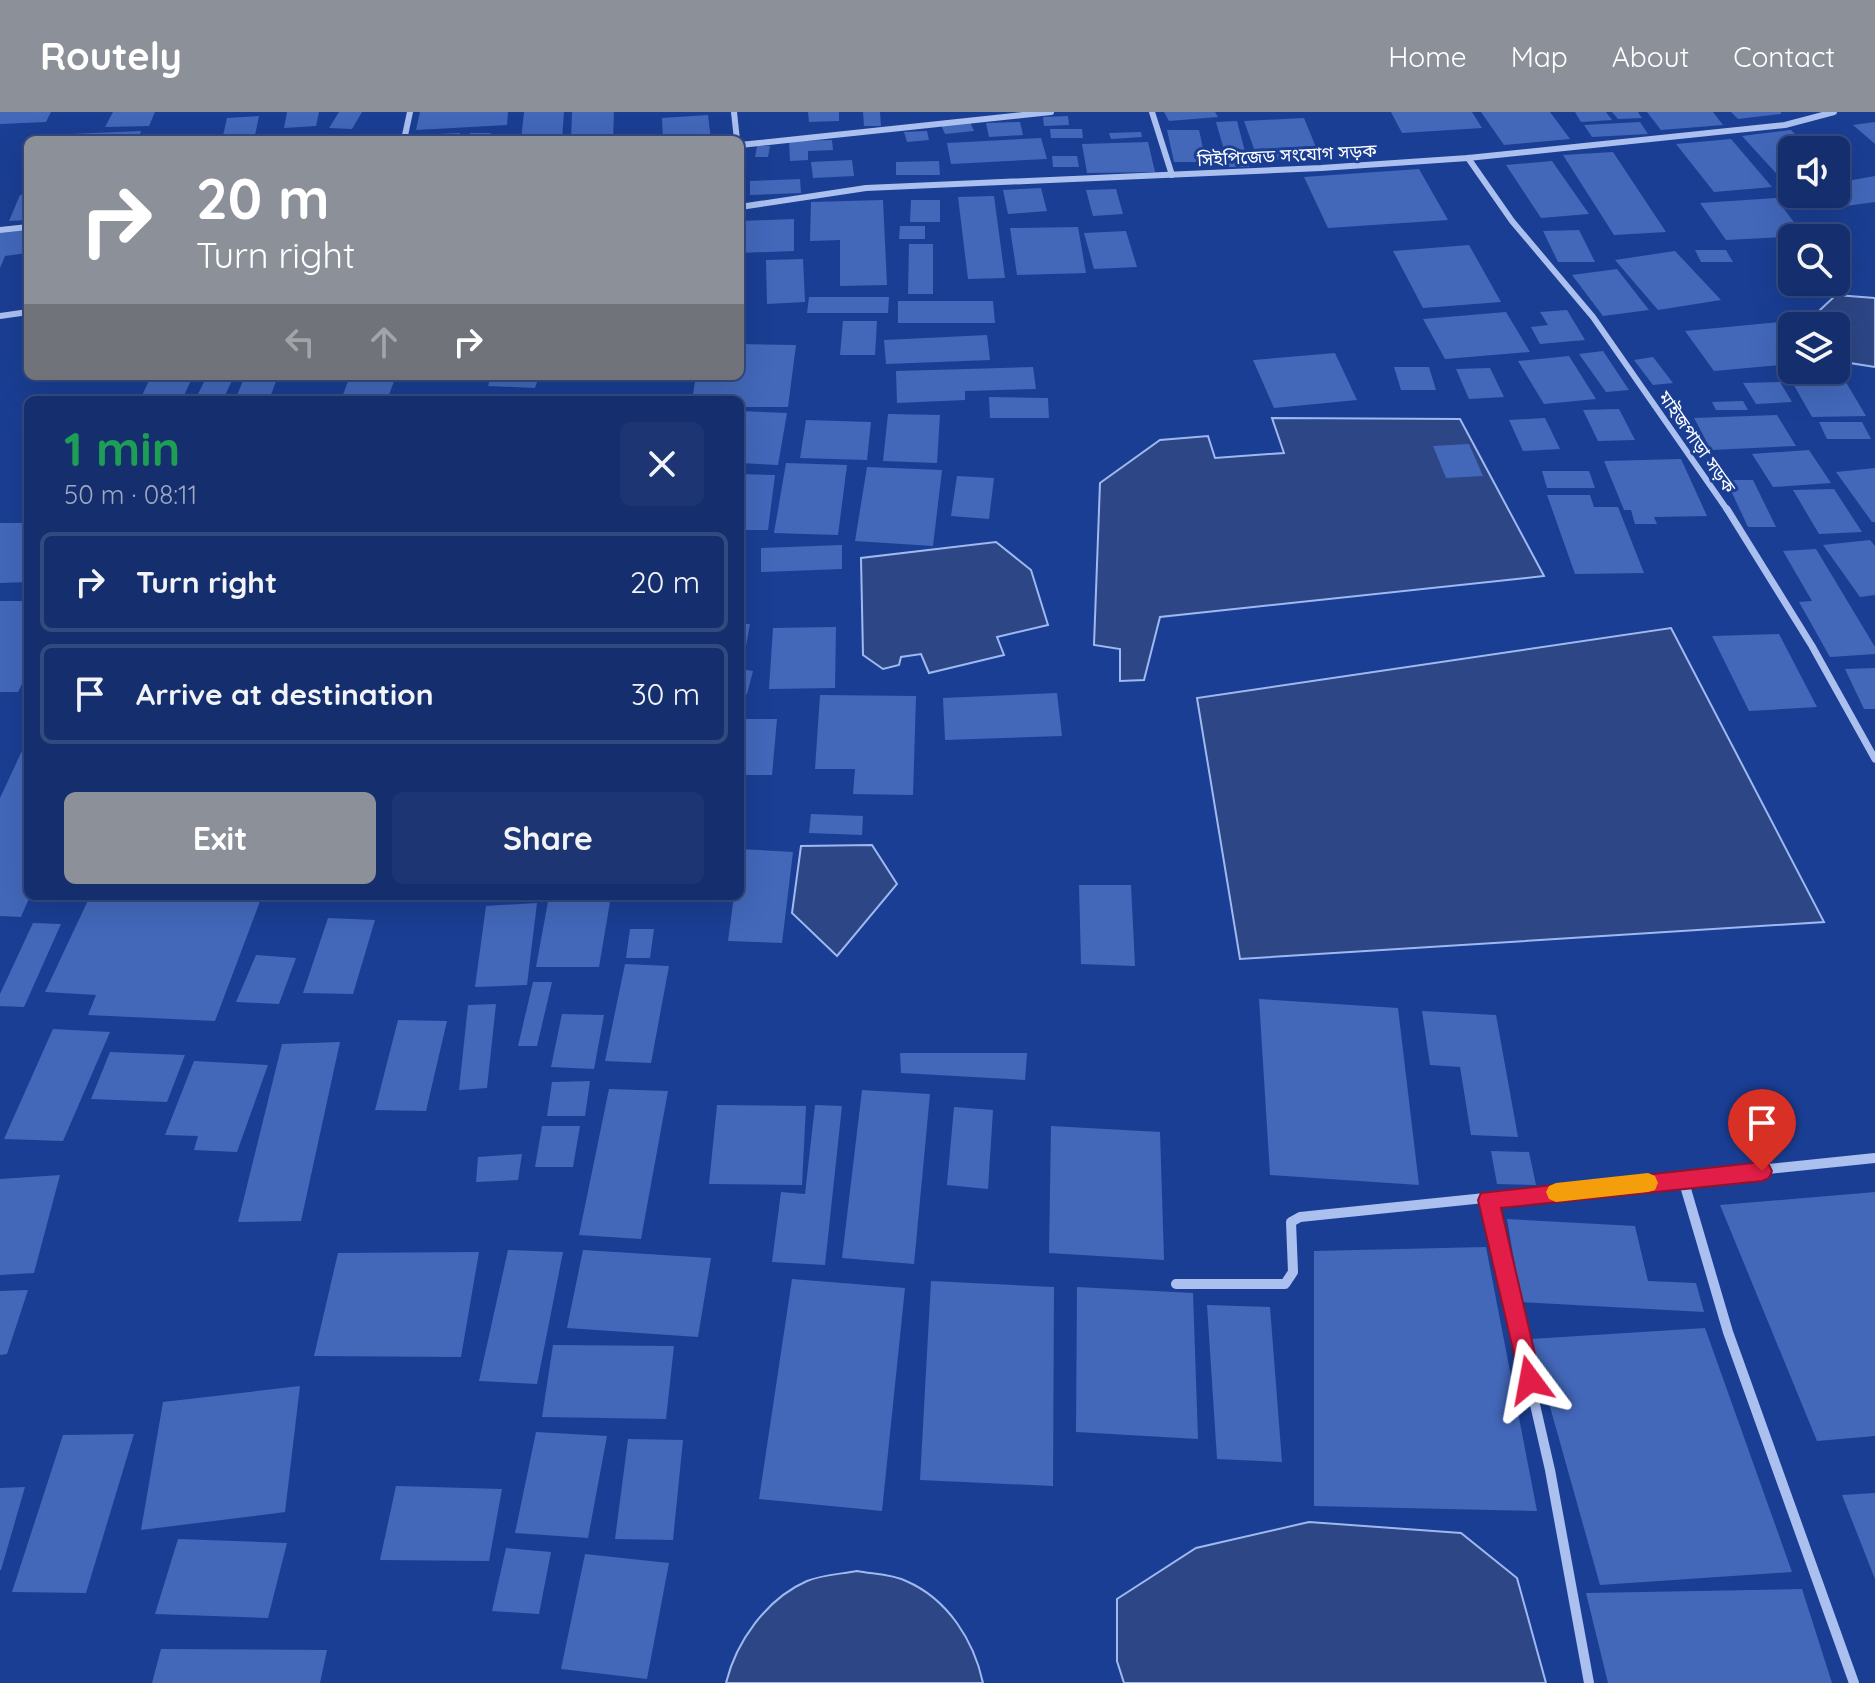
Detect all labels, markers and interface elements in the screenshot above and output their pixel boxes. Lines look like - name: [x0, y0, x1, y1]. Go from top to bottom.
- text: Routely: [40, 32, 182, 80]
- text: Home: [1388, 39, 1467, 74]
- text: Map: [1511, 39, 1568, 74]
- text: About: [1612, 39, 1689, 74]
- text: Contact: [1733, 39, 1835, 74]
- map controls: [1778, 136, 1850, 384]
- button: sound: [1778, 136, 1850, 208]
- street label: সিইপিজেড সংযোগ সড়ক: [1196, 139, 1378, 171]
- text: 20 m: [196, 163, 330, 233]
- icon: right: [64, 168, 168, 272]
- button: search: [1778, 224, 1850, 296]
- text: Turn right: [196, 232, 355, 277]
- button: layers: [1778, 312, 1850, 384]
- icon: left: [278, 320, 322, 364]
- icon: ahead: [362, 320, 406, 364]
- icon: right: [446, 320, 490, 364]
- street label: মাইজপাড়া সড়ক: [1653, 386, 1741, 498]
- text: 1 min: [64, 418, 180, 478]
- button: close: [620, 422, 704, 506]
- text: 50 m · 08:11: [64, 478, 197, 511]
- icon: right: [68, 560, 112, 604]
- text: Turn right: [136, 563, 277, 601]
- text: 20 m: [630, 563, 700, 601]
- icon: arrive: [68, 672, 112, 716]
- text: Arrive at destination: [136, 675, 434, 713]
- text: 30 m: [631, 675, 700, 713]
- button: Exit: [64, 792, 376, 884]
- button: Share: [392, 792, 704, 884]
- pin: [1728, 1089, 1796, 1171]
- icon: arrive: [1740, 1101, 1784, 1145]
- position arrow: [1488, 1338, 1572, 1422]

